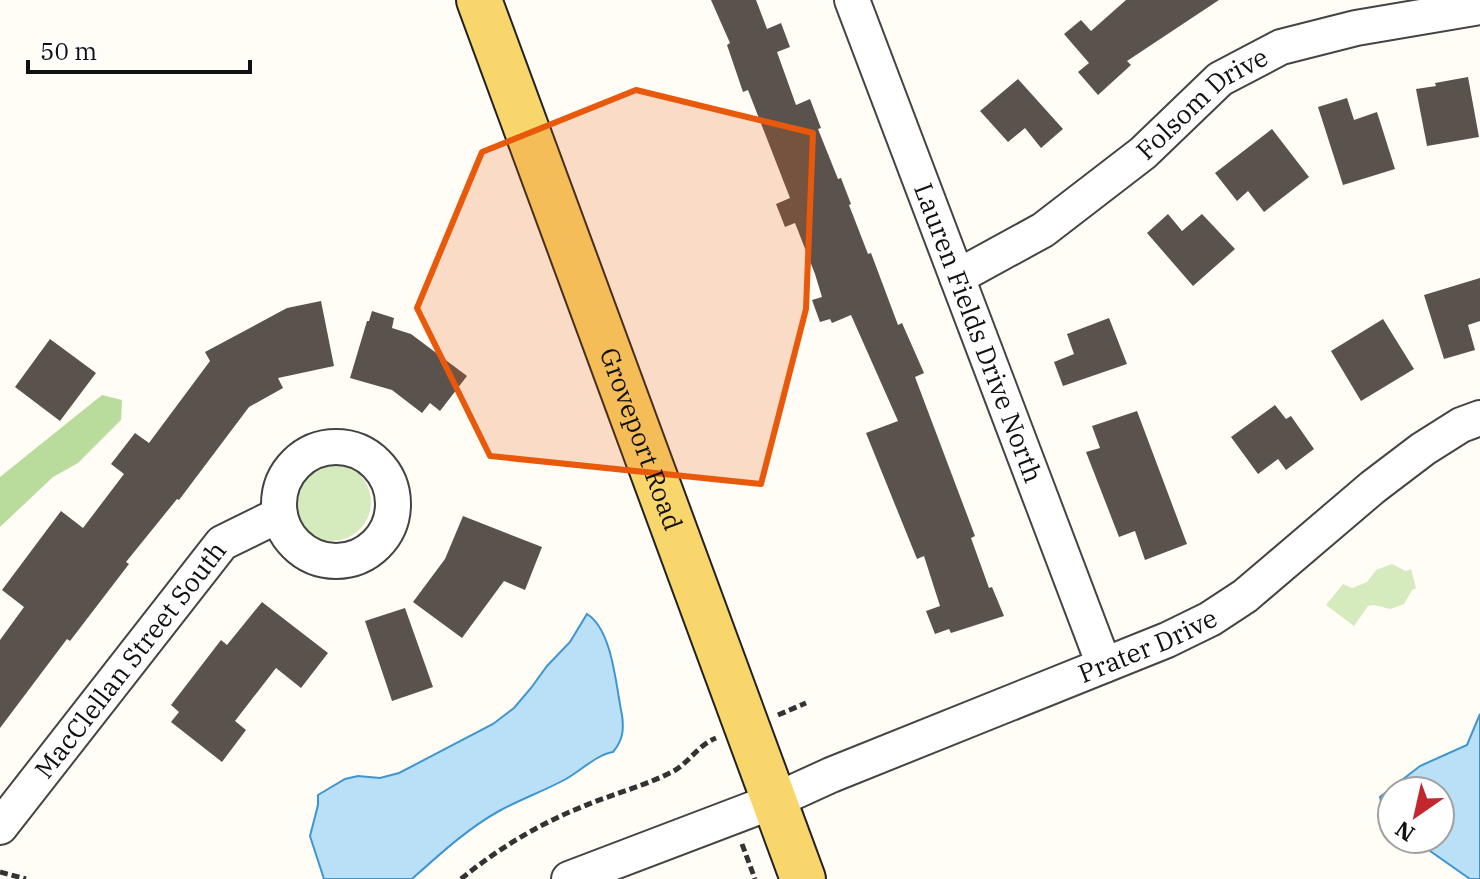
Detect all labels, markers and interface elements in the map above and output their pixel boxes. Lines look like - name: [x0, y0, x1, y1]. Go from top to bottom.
- scale bar: [28, 24, 250, 74]
- text: 50 m: [40, 35, 97, 67]
- street label: Folsom Drive: [1128, 39, 1273, 167]
- street label: Lauren Fields Drive North: [907, 178, 1051, 487]
- street label: Groveport Road: [593, 343, 691, 535]
- street label: MacClellan Street South: [26, 534, 233, 785]
- street label: Prater Drive: [1073, 600, 1222, 690]
- north arrow: [1376, 775, 1456, 855]
- text: N: [1389, 815, 1420, 849]

